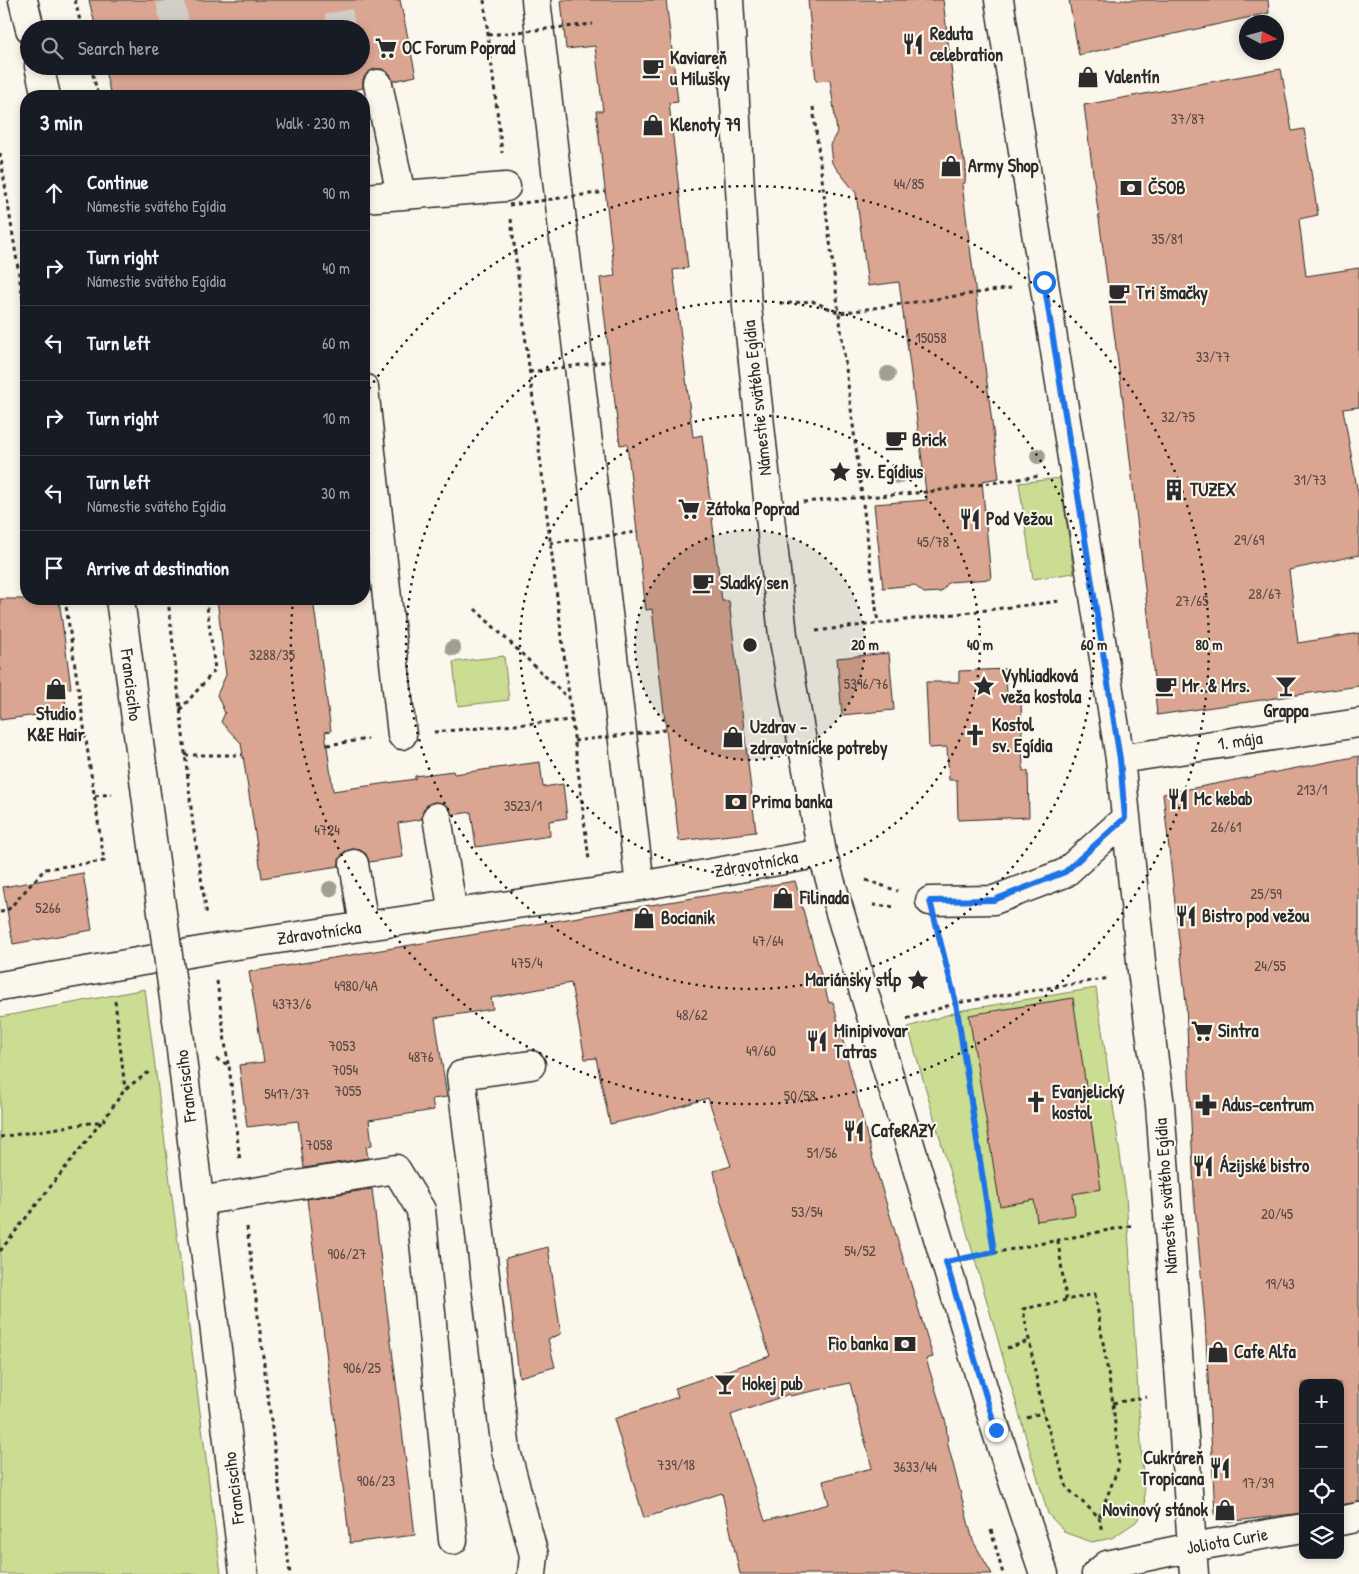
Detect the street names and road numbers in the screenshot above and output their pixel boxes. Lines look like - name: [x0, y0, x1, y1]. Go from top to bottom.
- street label: Námestie svätého Egídia: [736, 319, 777, 477]
- street label: Francisciho: [115, 646, 148, 723]
- street label: 1. mája: [1216, 725, 1264, 756]
- street label: Zdravotnícka: [712, 844, 800, 883]
- street label: Zdravotnícka: [275, 914, 362, 951]
- street label: Francisciho: [169, 1048, 202, 1125]
- street label: Námestie svätého Egídia: [1148, 1117, 1183, 1275]
- street label: Francisciho: [217, 1450, 250, 1527]
- street label: Joliota Curie: [1184, 1521, 1270, 1560]

